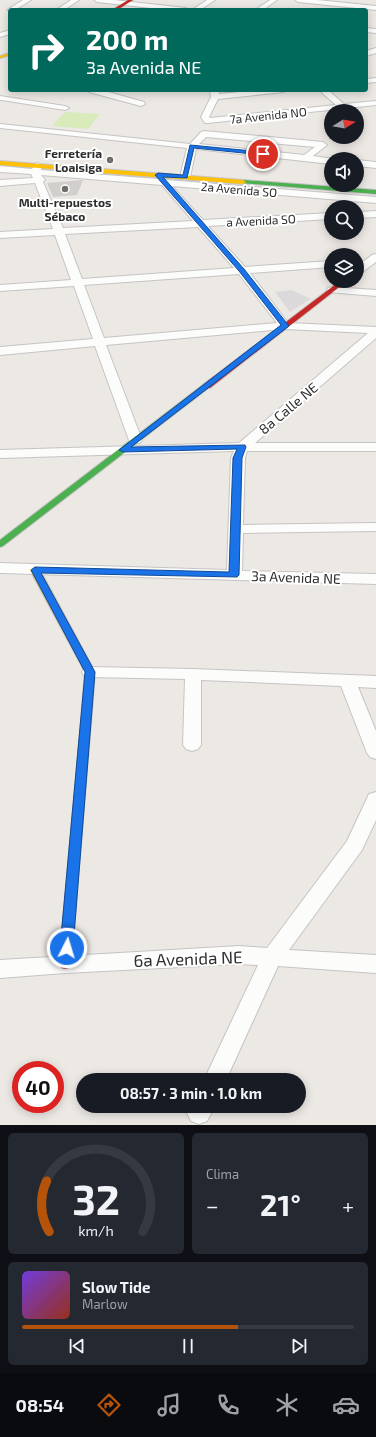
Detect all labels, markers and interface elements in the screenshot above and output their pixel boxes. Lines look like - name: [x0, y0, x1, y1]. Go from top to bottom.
- text: 200 m: [86, 22, 168, 56]
- icon: right: [20, 24, 72, 76]
- text: 3a Avenida NE: [86, 56, 201, 78]
- street label: 7a Avenida NO: [229, 104, 307, 126]
- north arrow: [324, 104, 364, 144]
- map controls: [324, 104, 364, 288]
- pin: [246, 137, 280, 171]
- icon: arrive: [252, 143, 274, 165]
- place label: Ferretería Loaisiga: [45, 146, 102, 174]
- button: sound: [324, 152, 364, 192]
- marker: Ferretería Loaisiga: [105, 155, 115, 165]
- street label: 2a Avenida SO: [200, 179, 278, 199]
- marker: Multi-repuestos Sébaco: [60, 184, 70, 194]
- place label: Multi-repuestos Sébaco: [19, 195, 111, 223]
- button: search: [324, 200, 364, 240]
- street label: a Avenida SO: [226, 211, 296, 229]
- button: layers: [324, 248, 364, 288]
- street label: 8a Calle NE: [255, 378, 321, 438]
- street label: 3a Avenida NE: [251, 567, 341, 587]
- position arrow: [46, 927, 88, 969]
- street label: 6a Avenida NE: [133, 946, 243, 970]
- speed limit sign: 40: [12, 1061, 64, 1113]
- text: 08:57 · 3 min · 1.0 km: [120, 1084, 262, 1102]
- text: Clima: [206, 1166, 239, 1182]
- text: 32: [72, 1172, 120, 1222]
- text: 21°: [260, 1186, 301, 1222]
- text: −: [206, 1192, 219, 1218]
- text: +: [342, 1192, 354, 1218]
- text: km/h: [78, 1221, 114, 1238]
- text: Slow Tide: [82, 1278, 150, 1296]
- text: Marlow: [82, 1296, 128, 1312]
- icon: previous: [66, 1335, 88, 1357]
- icon: pause: [177, 1335, 199, 1357]
- icon: next: [288, 1335, 310, 1357]
- icon: directions: [95, 1391, 123, 1419]
- icon: music: [155, 1391, 183, 1419]
- icon: phone: [214, 1391, 242, 1419]
- icon: climate: [273, 1391, 301, 1419]
- icon: car: [332, 1391, 360, 1419]
- text: 08:54: [16, 1394, 64, 1416]

